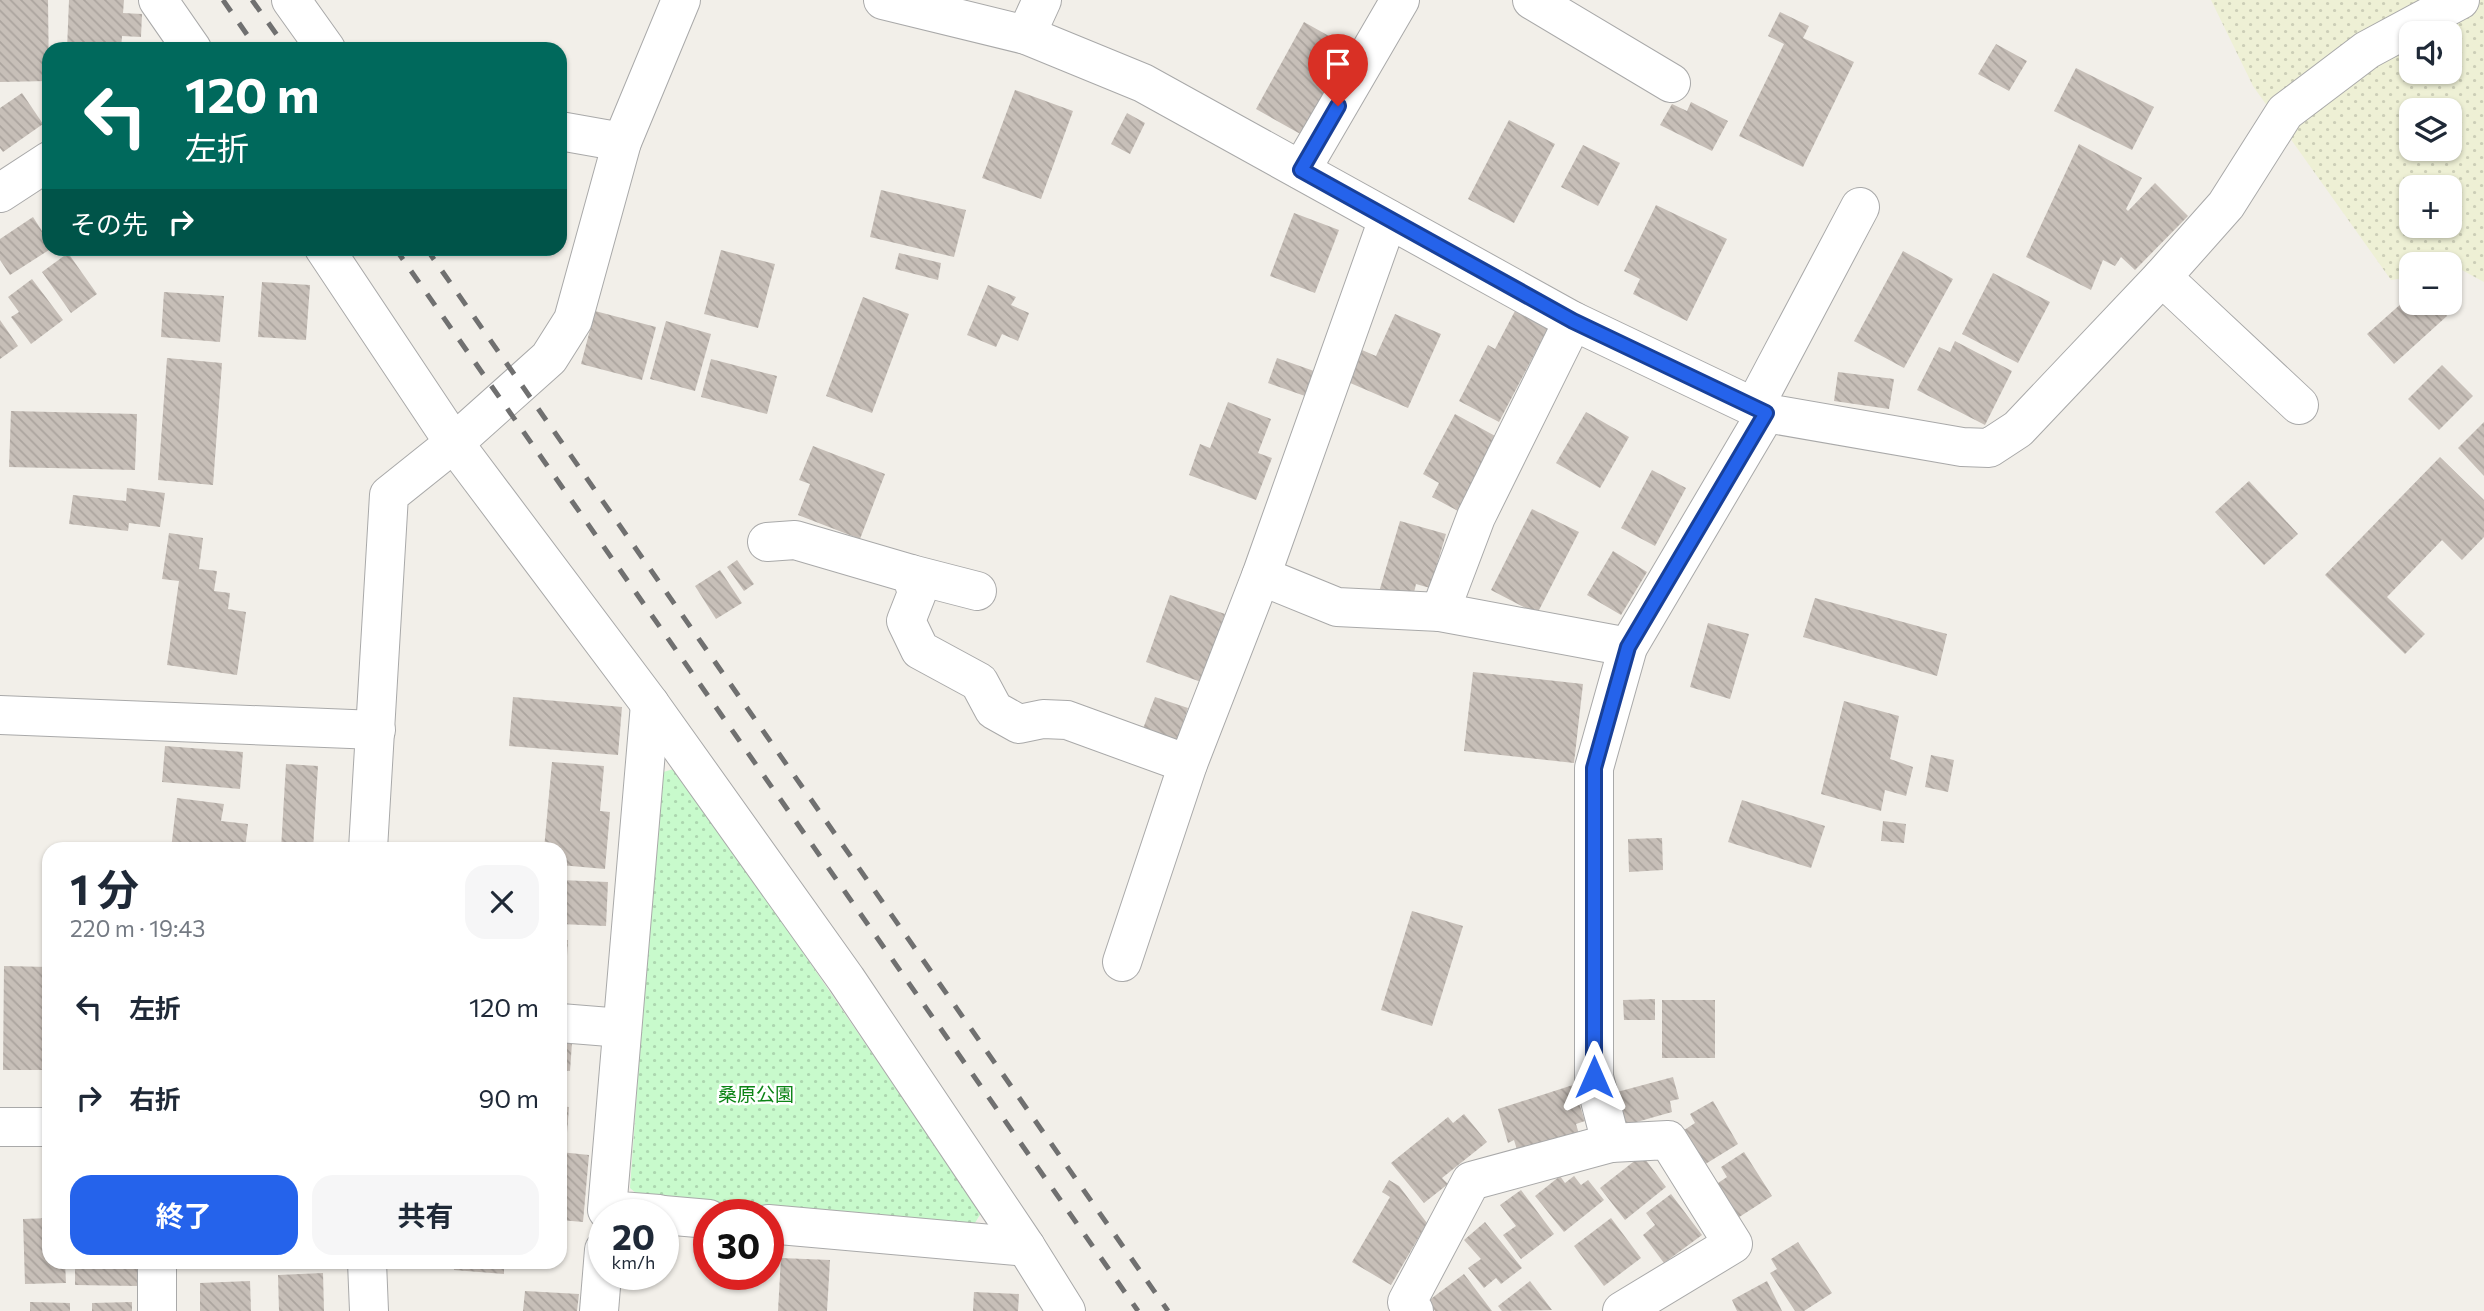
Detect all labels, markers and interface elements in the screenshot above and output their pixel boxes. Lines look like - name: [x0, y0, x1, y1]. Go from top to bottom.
- map controls: [2399, 21, 2462, 315]
- button: sound: [2399, 21, 2462, 84]
- pin: [1308, 34, 1368, 106]
- icon: arrive: [1319, 45, 1357, 83]
- text: 120 m: [185, 63, 319, 123]
- icon: left: [70, 70, 161, 161]
- button: layers: [2399, 98, 2462, 161]
- text: 左折: [185, 127, 249, 167]
- button: +: [2399, 175, 2462, 238]
- icon: right: [162, 203, 200, 241]
- text: その先: [70, 208, 148, 239]
- button: −: [2399, 252, 2462, 315]
- text: 1 分: [70, 862, 139, 914]
- button: close: [465, 865, 539, 939]
- text: 220 m · 19:43: [70, 914, 205, 942]
- icon: left: [70, 988, 108, 1026]
- text: 120 m: [469, 991, 539, 1022]
- text: 左折: [129, 992, 181, 1023]
- position arrow: [1557, 1040, 1631, 1114]
- icon: right: [70, 1079, 108, 1117]
- text: 90 m: [479, 1082, 539, 1113]
- park label: 桑原公園: [718, 1082, 794, 1105]
- text: 右折: [129, 1083, 181, 1114]
- button: 終了: [70, 1175, 298, 1255]
- button: 共有: [312, 1175, 539, 1255]
- speed limit sign: 30: [693, 1199, 784, 1290]
- text: 20: [612, 1214, 655, 1257]
- text: km/h: [612, 1251, 655, 1273]

